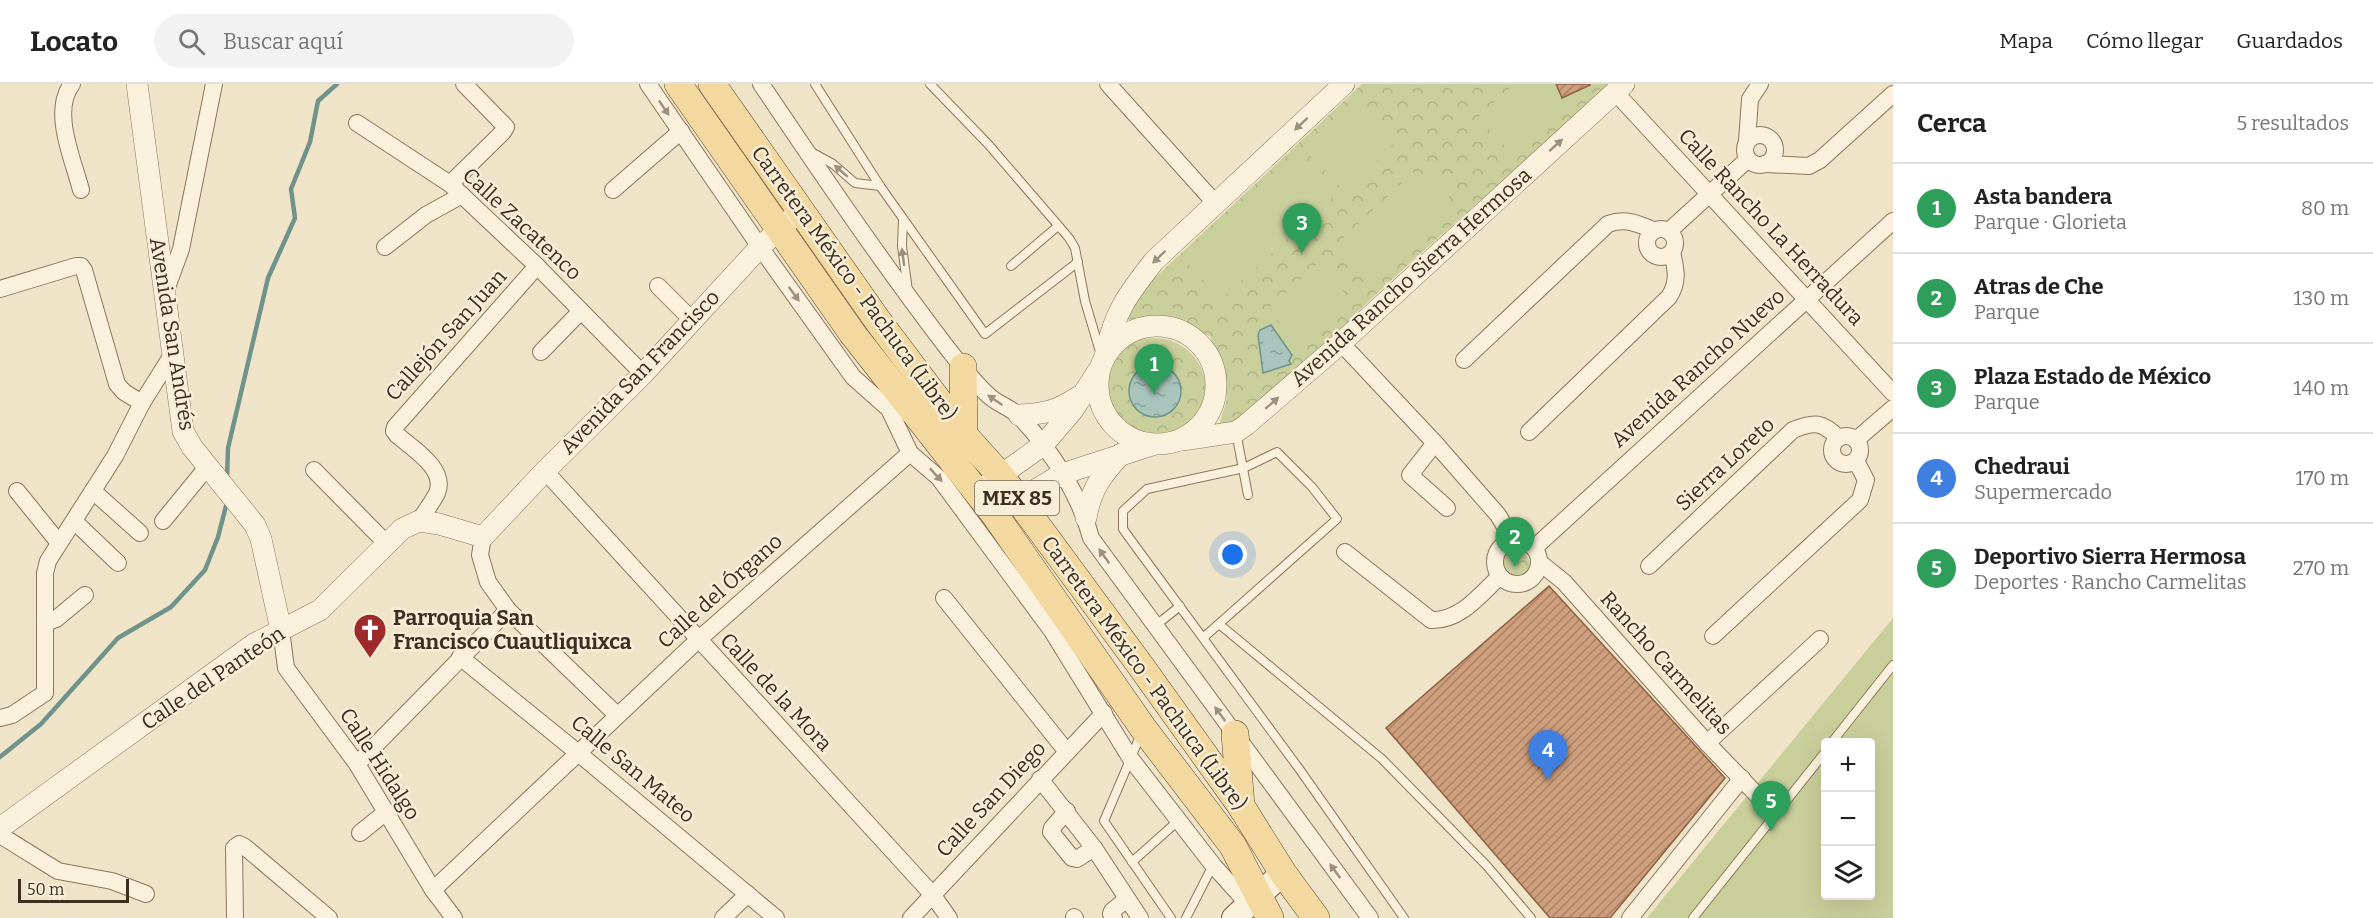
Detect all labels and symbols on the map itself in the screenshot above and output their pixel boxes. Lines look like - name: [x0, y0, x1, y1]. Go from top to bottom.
- one-way arrow: [659, 99, 670, 116]
- one-way arrow: [1294, 117, 1309, 131]
- street label: Calle Rancho La Herradura: [1673, 123, 1869, 331]
- one-way arrow: [1548, 139, 1563, 152]
- street label: Carretera México - Pachuca (Libre): [746, 141, 962, 425]
- street label: Calle Zacatenco: [457, 162, 587, 286]
- street label: Avenida Rancho Sierra Hermosa: [1285, 162, 1537, 392]
- one-way arrow: [833, 165, 849, 178]
- pin: 3: [1282, 204, 1322, 253]
- street label: Avenida San Andrés: [144, 236, 200, 432]
- one-way arrow: [899, 247, 908, 266]
- one-way arrow: [1151, 250, 1166, 264]
- street label: Callejón San Juan: [380, 264, 512, 406]
- street label: Avenida Rancho Nuevo: [1606, 283, 1790, 453]
- street label: Avenida San Francisco: [555, 284, 725, 460]
- one-way arrow: [788, 286, 800, 302]
- pin: 1: [1134, 344, 1174, 394]
- one-way arrow: [987, 395, 1003, 406]
- one-way arrow: [1264, 397, 1279, 410]
- street label: Sierra Loreto: [1670, 411, 1780, 517]
- one-way arrow: [929, 467, 942, 482]
- road number: MEX 85: [975, 481, 1059, 515]
- pin: 2: [1496, 518, 1534, 567]
- street label: Calle del Órgano: [652, 528, 788, 654]
- street label: Carretera México - Pachuca (Libre): [1036, 531, 1252, 815]
- your location: [1218, 540, 1247, 569]
- one-way arrow: [1099, 549, 1111, 564]
- street label: Rancho Carmelitas: [1595, 586, 1737, 740]
- place label: Parroquia San Francisco Cuautliquixca: [393, 605, 632, 655]
- church icon: Parroquia San Francisco Cuautliquixca: [352, 612, 388, 659]
- street label: Calle del Panteón: [136, 620, 290, 736]
- street label: Calle de la Mora: [714, 627, 838, 757]
- street label: Calle Hidalgo: [334, 703, 426, 825]
- one-way arrow: [1214, 706, 1226, 722]
- street label: Calle San Mateo: [566, 709, 700, 829]
- pin: 4: [1528, 730, 1568, 780]
- street label: Calle San Diego: [931, 735, 1051, 863]
- pin: 5: [1752, 782, 1790, 831]
- one-way arrow: [1329, 863, 1341, 879]
- scale bar: [18, 876, 129, 904]

